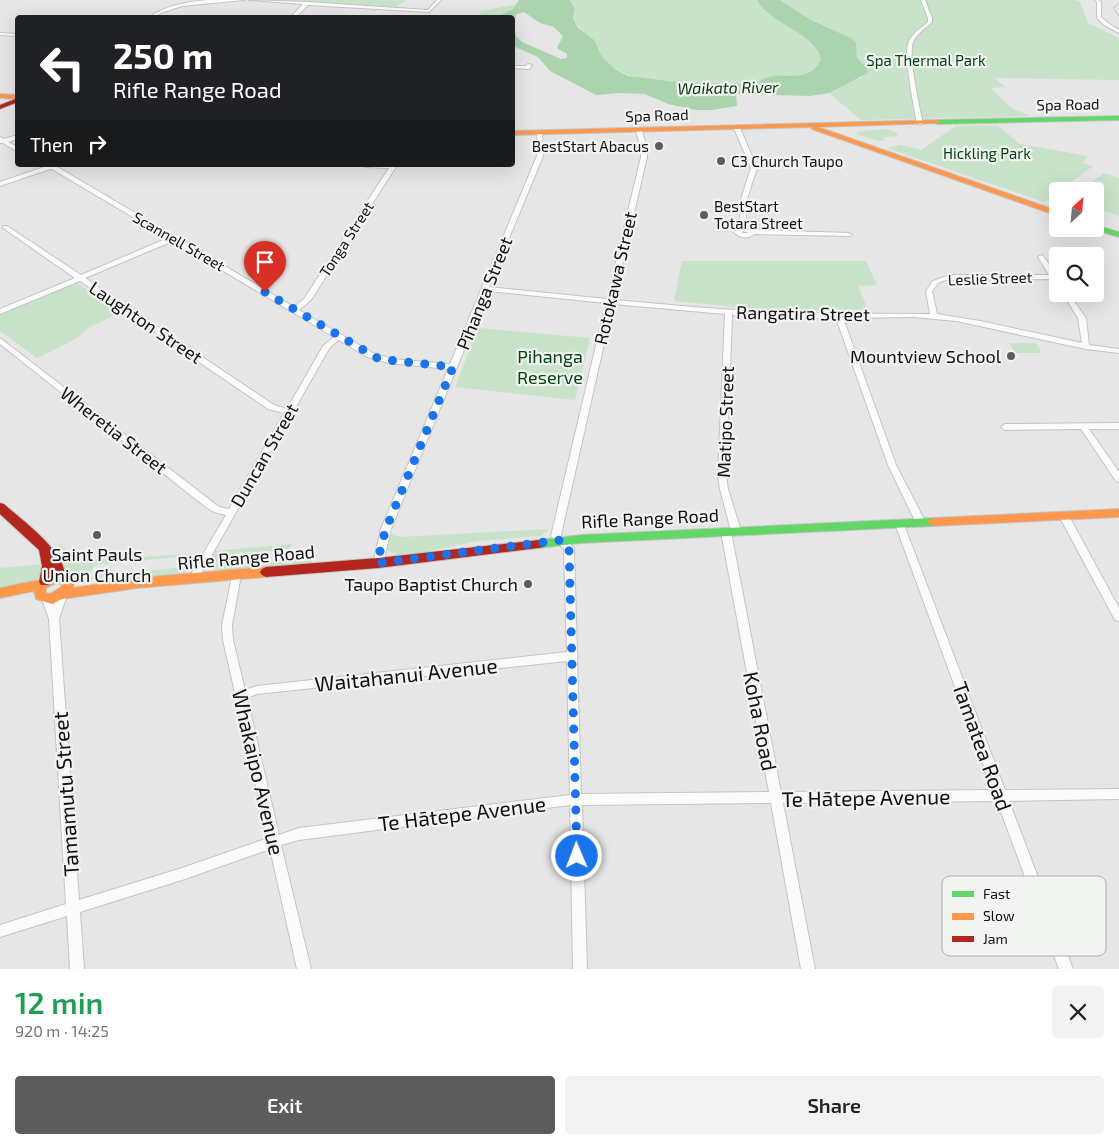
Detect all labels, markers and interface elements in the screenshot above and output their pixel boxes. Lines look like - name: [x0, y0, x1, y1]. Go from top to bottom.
- text: 250 m: [113, 34, 213, 76]
- icon: left: [30, 35, 95, 100]
- park label: Spa Thermal Park: [866, 51, 986, 69]
- text: Rifle Range Road: [113, 76, 282, 102]
- water label: Waikato River: [677, 77, 779, 97]
- street label: Spa Road: [1036, 94, 1100, 114]
- street label: Spa Road: [625, 105, 689, 125]
- icon: right: [83, 130, 111, 158]
- text: Then: [30, 133, 73, 156]
- place label: BestStart Abacus: [532, 137, 649, 155]
- marker: BestStart Abacus: [653, 140, 665, 152]
- park label: Hickling Park: [943, 144, 1031, 162]
- place label: C3 Church Taupo: [731, 152, 843, 170]
- marker: C3 Church Taupo: [715, 155, 727, 167]
- north arrow: [1049, 182, 1104, 238]
- map controls: [1049, 182, 1104, 302]
- place label: BestStart Totara Street: [714, 197, 803, 232]
- street label: Tonga Street: [315, 198, 377, 280]
- street label: Scannell Street: [130, 207, 228, 275]
- street label: Rotokawa Street: [589, 209, 641, 347]
- marker: BestStart Totara Street: [698, 209, 710, 221]
- street label: Pīhanga Street: [451, 233, 517, 353]
- pin: [244, 241, 286, 292]
- button: search: [1049, 247, 1104, 302]
- icon: arrive: [251, 248, 279, 276]
- street label: Leslie Street: [947, 268, 1033, 288]
- street label: Laughton Street: [85, 276, 207, 368]
- street label: Rangatira Street: [736, 301, 870, 325]
- park label: Pihanga Reserve: [517, 345, 583, 388]
- place label: Mountview School: [850, 345, 1002, 367]
- marker: Mountview School: [1005, 350, 1017, 362]
- street label: Matipo Street: [712, 366, 738, 478]
- street label: Wheretia Street: [56, 382, 172, 478]
- street label: Duncan Street: [226, 399, 303, 511]
- street label: Rifle Range Road: [581, 503, 719, 533]
- marker: Saint Pauls Union Church: [91, 529, 103, 541]
- street label: Rifle Range Road: [176, 540, 316, 574]
- place label: Saint Pauls Union Church: [43, 543, 151, 586]
- place label: Taupo Baptist Church: [344, 573, 518, 595]
- marker: Taupo Baptist Church: [522, 578, 534, 590]
- street label: Waitahanui Avenue: [313, 652, 499, 696]
- street label: Koha Road: [739, 669, 783, 773]
- street label: Tamatea Road: [948, 678, 1018, 814]
- street label: Whakaipo Avenue: [228, 686, 290, 858]
- street label: Tamamutu Street: [47, 711, 83, 877]
- street label: Te Hātepe Avenue: [781, 783, 951, 811]
- street label: Te Hātepe Avenue: [377, 790, 547, 836]
- position arrow: [550, 829, 602, 881]
- legend: [942, 876, 1106, 956]
- text: Fast: [983, 885, 1010, 902]
- text: Slow: [983, 907, 1015, 924]
- text: Jam: [983, 930, 1008, 947]
- text: 12 min: [15, 984, 103, 1020]
- button: close: [1052, 986, 1104, 1038]
- text: 920 m · 14:25: [15, 1021, 109, 1040]
- button: Exit: [15, 1076, 555, 1134]
- button: Share: [565, 1076, 1104, 1134]

